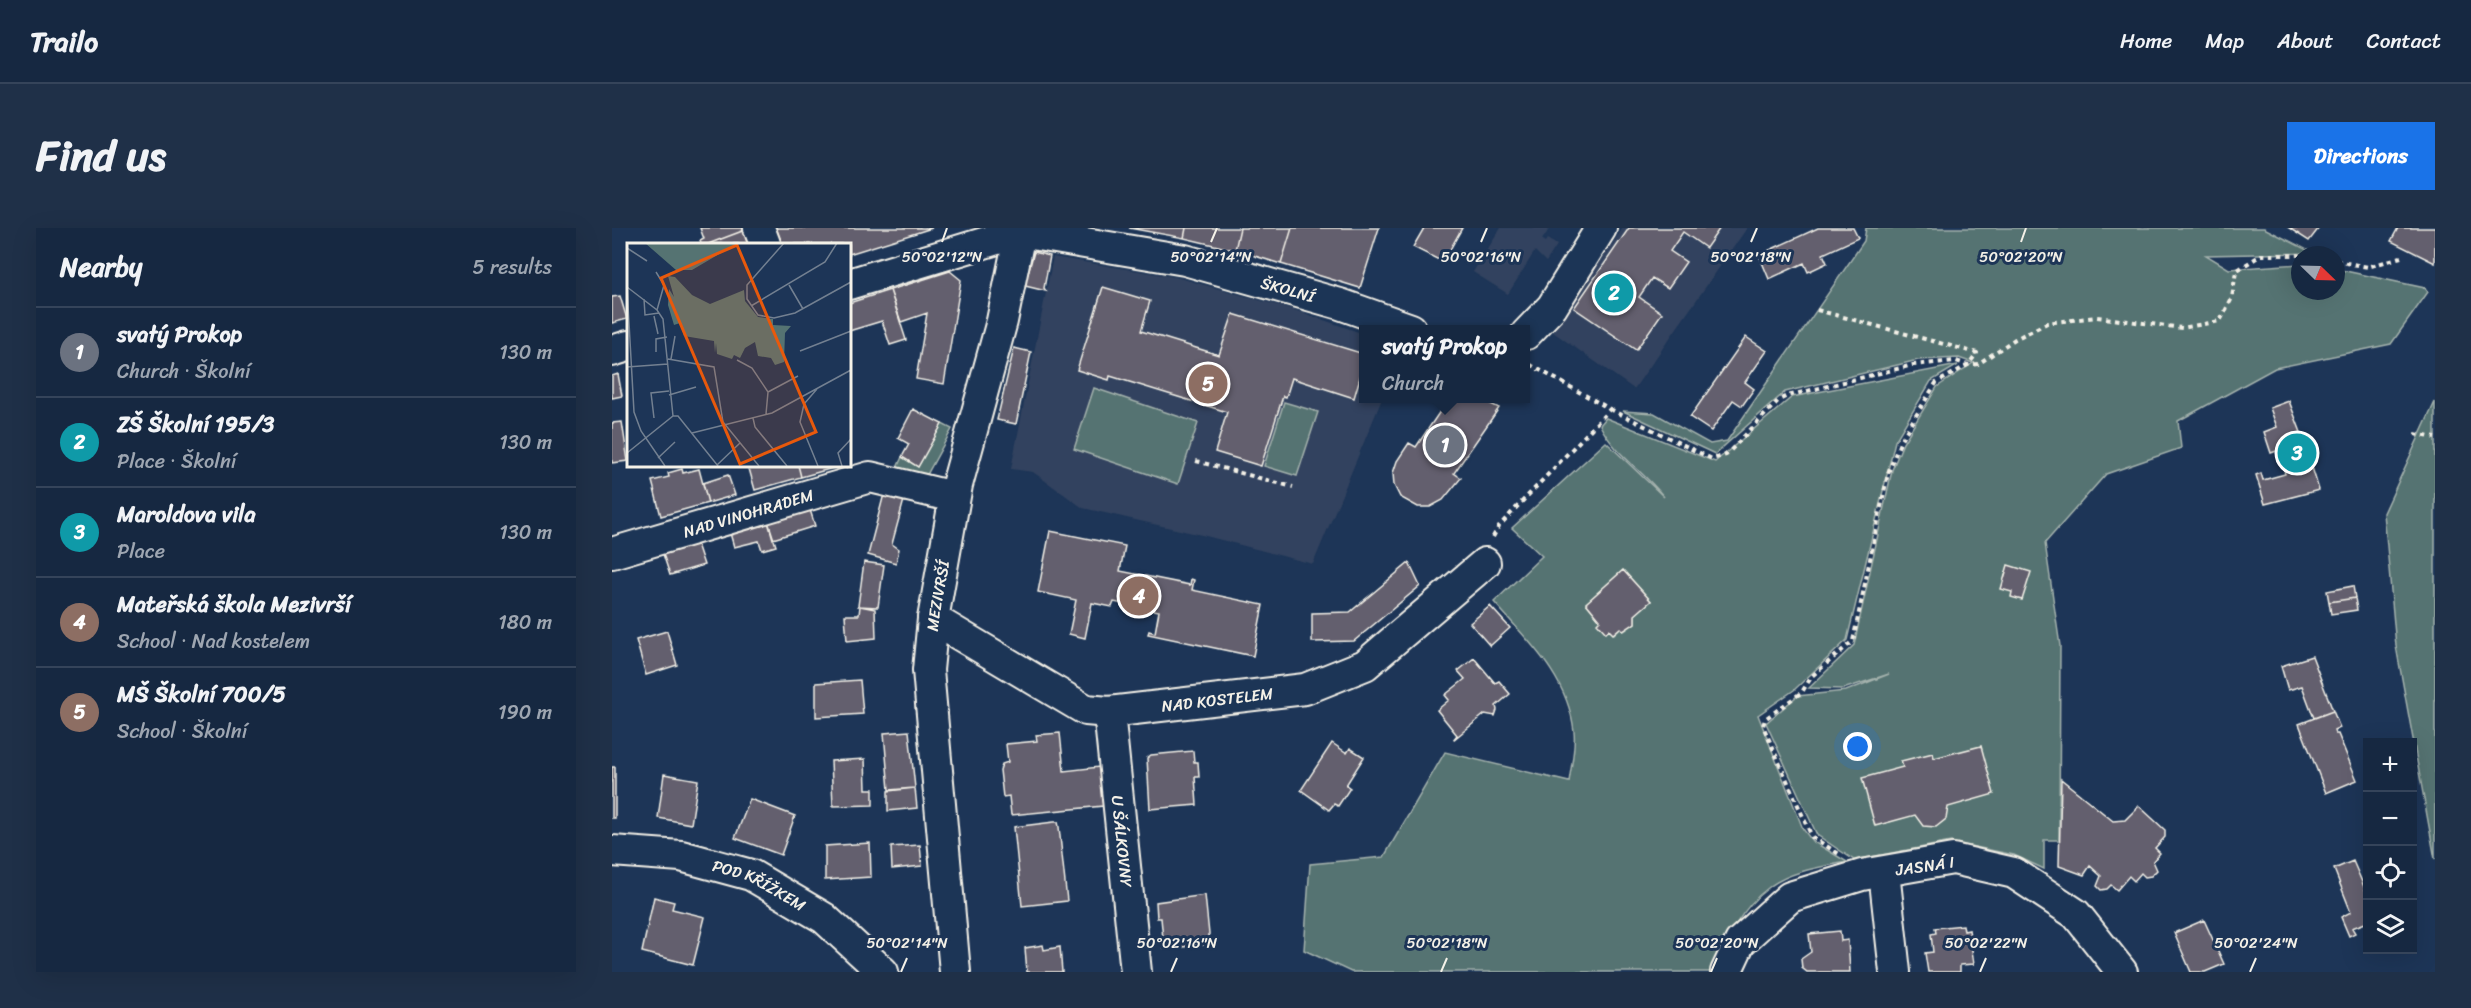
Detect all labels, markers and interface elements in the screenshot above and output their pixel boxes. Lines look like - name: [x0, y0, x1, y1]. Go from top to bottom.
- text: Trailo: [30, 17, 98, 66]
- text: Home: [2120, 22, 2172, 60]
- text: Map: [2205, 22, 2244, 60]
- text: About: [2277, 22, 2334, 60]
- text: Contact: [2367, 22, 2441, 60]
- text: Find us: [36, 119, 166, 193]
- button: Directions: [2287, 122, 2435, 190]
- inset map: [627, 243, 850, 466]
- text: Nearby: [60, 244, 142, 290]
- text: 50°02'12"N: [902, 244, 983, 270]
- text: 50°02'14"N: [1170, 244, 1252, 270]
- text: 50°02'16"N: [1441, 244, 1522, 270]
- text: 50°02'18"N: [1711, 244, 1792, 270]
- text: 50°02'20"N: [1979, 244, 2063, 270]
- north arrow: [2291, 246, 2345, 300]
- text: 5 results: [473, 250, 552, 285]
- street label: ŠKOLNÍ: [1257, 268, 1320, 311]
- pin: 2: [1594, 270, 1634, 316]
- text: svatý Prokop: [117, 315, 242, 354]
- popup: [1359, 325, 1530, 403]
- text: svatý Prokop: [1382, 327, 1507, 366]
- text: 1: [75, 335, 84, 370]
- text: 130 m: [499, 335, 552, 370]
- text: Church · Školní: [117, 354, 251, 389]
- pin: 5: [1188, 362, 1228, 406]
- text: Church: [1382, 366, 1444, 401]
- text: ZŠ Školní 195/3: [117, 405, 274, 444]
- pin: 1: [1426, 422, 1464, 468]
- text: 2: [74, 425, 85, 460]
- text: 130 m: [499, 425, 552, 460]
- pin: 3: [2278, 430, 2316, 476]
- text: Place · Školní: [117, 444, 236, 479]
- street label: NAD VINOHRADEM: [679, 480, 817, 546]
- text: Maroldova vila: [117, 495, 256, 534]
- text: 3: [74, 515, 85, 550]
- text: 130 m: [499, 515, 552, 550]
- text: Place: [117, 534, 165, 569]
- street label: MEZIVRŠÍ: [917, 556, 958, 633]
- pin: 4: [1120, 574, 1158, 619]
- text: Mateřská škola Mezivrší: [117, 585, 351, 624]
- text: 4: [73, 605, 86, 640]
- text: 180 m: [498, 605, 552, 640]
- text: School · Nad kostelem: [117, 624, 310, 659]
- text: MŠ Školní 700/5: [117, 675, 286, 714]
- street label: NAD KOSTELEM: [1160, 678, 1275, 720]
- text: 5: [73, 695, 86, 730]
- text: 190 m: [498, 695, 552, 730]
- text: School · Školní: [117, 714, 247, 749]
- your location: [1843, 732, 1872, 761]
- map controls: [2363, 738, 2417, 954]
- button: +: [2363, 738, 2417, 792]
- button: −: [2363, 792, 2417, 846]
- street label: U ŠÁLKOVNY: [1103, 794, 1142, 890]
- button: locate: [2363, 846, 2417, 900]
- street label: JASNÁ I: [1893, 848, 1956, 885]
- street label: POD KŘÍŽKEM: [709, 851, 812, 919]
- button: layers: [2363, 900, 2417, 954]
- text: 50°02'14"N: [866, 930, 948, 956]
- text: 50°02'16"N: [1137, 930, 1218, 956]
- text: 50°02'18"N: [1407, 930, 1488, 956]
- text: 50°02'20"N: [1675, 930, 1759, 956]
- text: 50°02'22"N: [1945, 930, 2028, 956]
- text: 50°02'24"N: [2214, 930, 2298, 956]

